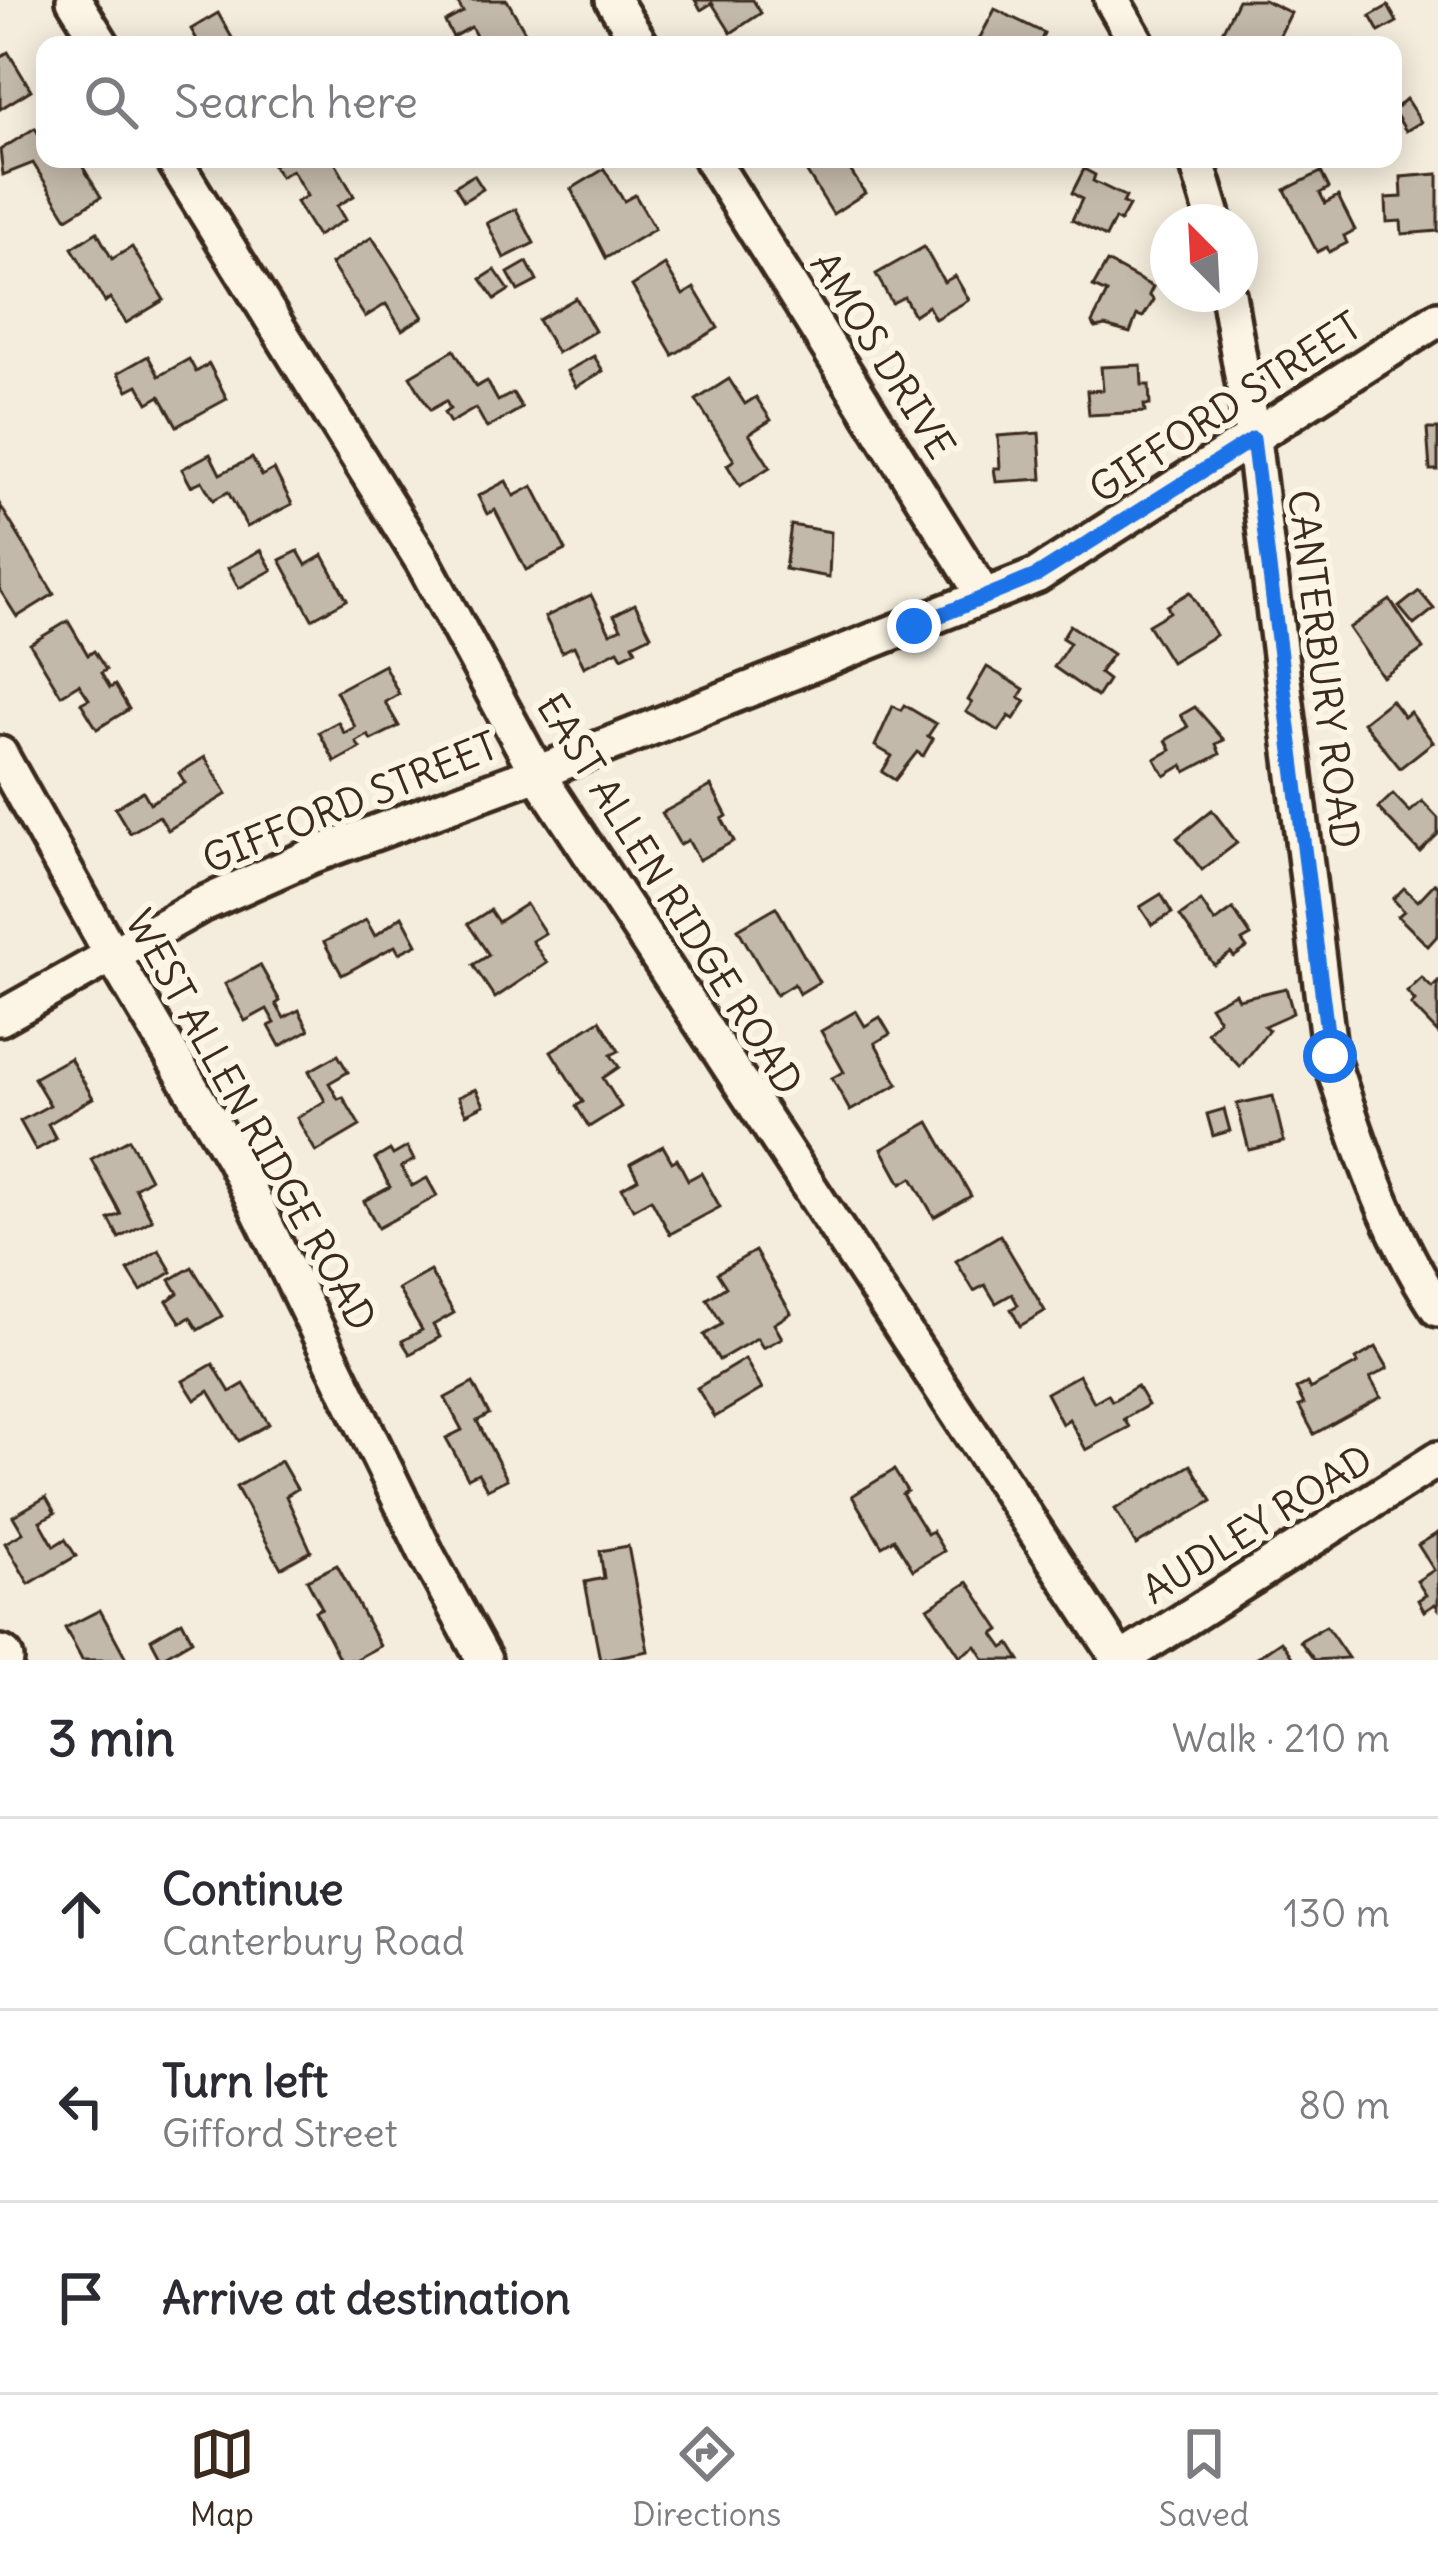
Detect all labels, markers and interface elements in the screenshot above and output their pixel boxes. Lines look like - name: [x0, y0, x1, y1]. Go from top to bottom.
- search box: [36, 36, 1402, 168]
- icon: search: [78, 69, 144, 135]
- text: Search here: [174, 74, 418, 130]
- north arrow: [1150, 204, 1258, 312]
- street label: AMOS DRIVE: [800, 243, 966, 468]
- street label: GIFFORD STREET: [1080, 301, 1370, 513]
- street label: CANTERBURY ROAD: [1277, 487, 1370, 851]
- route end: [887, 599, 941, 653]
- street label: EAST ALLEN RIDGE ROAD: [526, 685, 813, 1104]
- street label: GIFFORD STREET: [195, 721, 505, 884]
- street label: WEST ALLEN RIDGE ROAD: [114, 901, 387, 1339]
- route start: [1303, 1029, 1357, 1083]
- street label: AUDLEY ROAD: [1133, 1434, 1381, 1615]
- text: 3 min: [48, 1706, 175, 1770]
- text: Walk · 210 m: [1172, 1714, 1390, 1763]
- text: Continue: [162, 1861, 344, 1917]
- icon: ahead: [48, 1881, 114, 1947]
- text: 130 m: [1283, 1889, 1390, 1938]
- text: Canterbury Road: [162, 1917, 465, 1966]
- text: Turn left: [162, 2053, 328, 2109]
- icon: left: [48, 2073, 114, 2139]
- text: 80 m: [1298, 2081, 1390, 2130]
- text: Gifford Street: [162, 2109, 398, 2158]
- icon: arrive: [48, 2265, 114, 2331]
- text: Arrive at destination: [162, 2270, 571, 2326]
- tab: Map: [189, 2421, 255, 2535]
- tab: Directions: [632, 2421, 781, 2535]
- tab: Saved: [1159, 2421, 1249, 2535]

